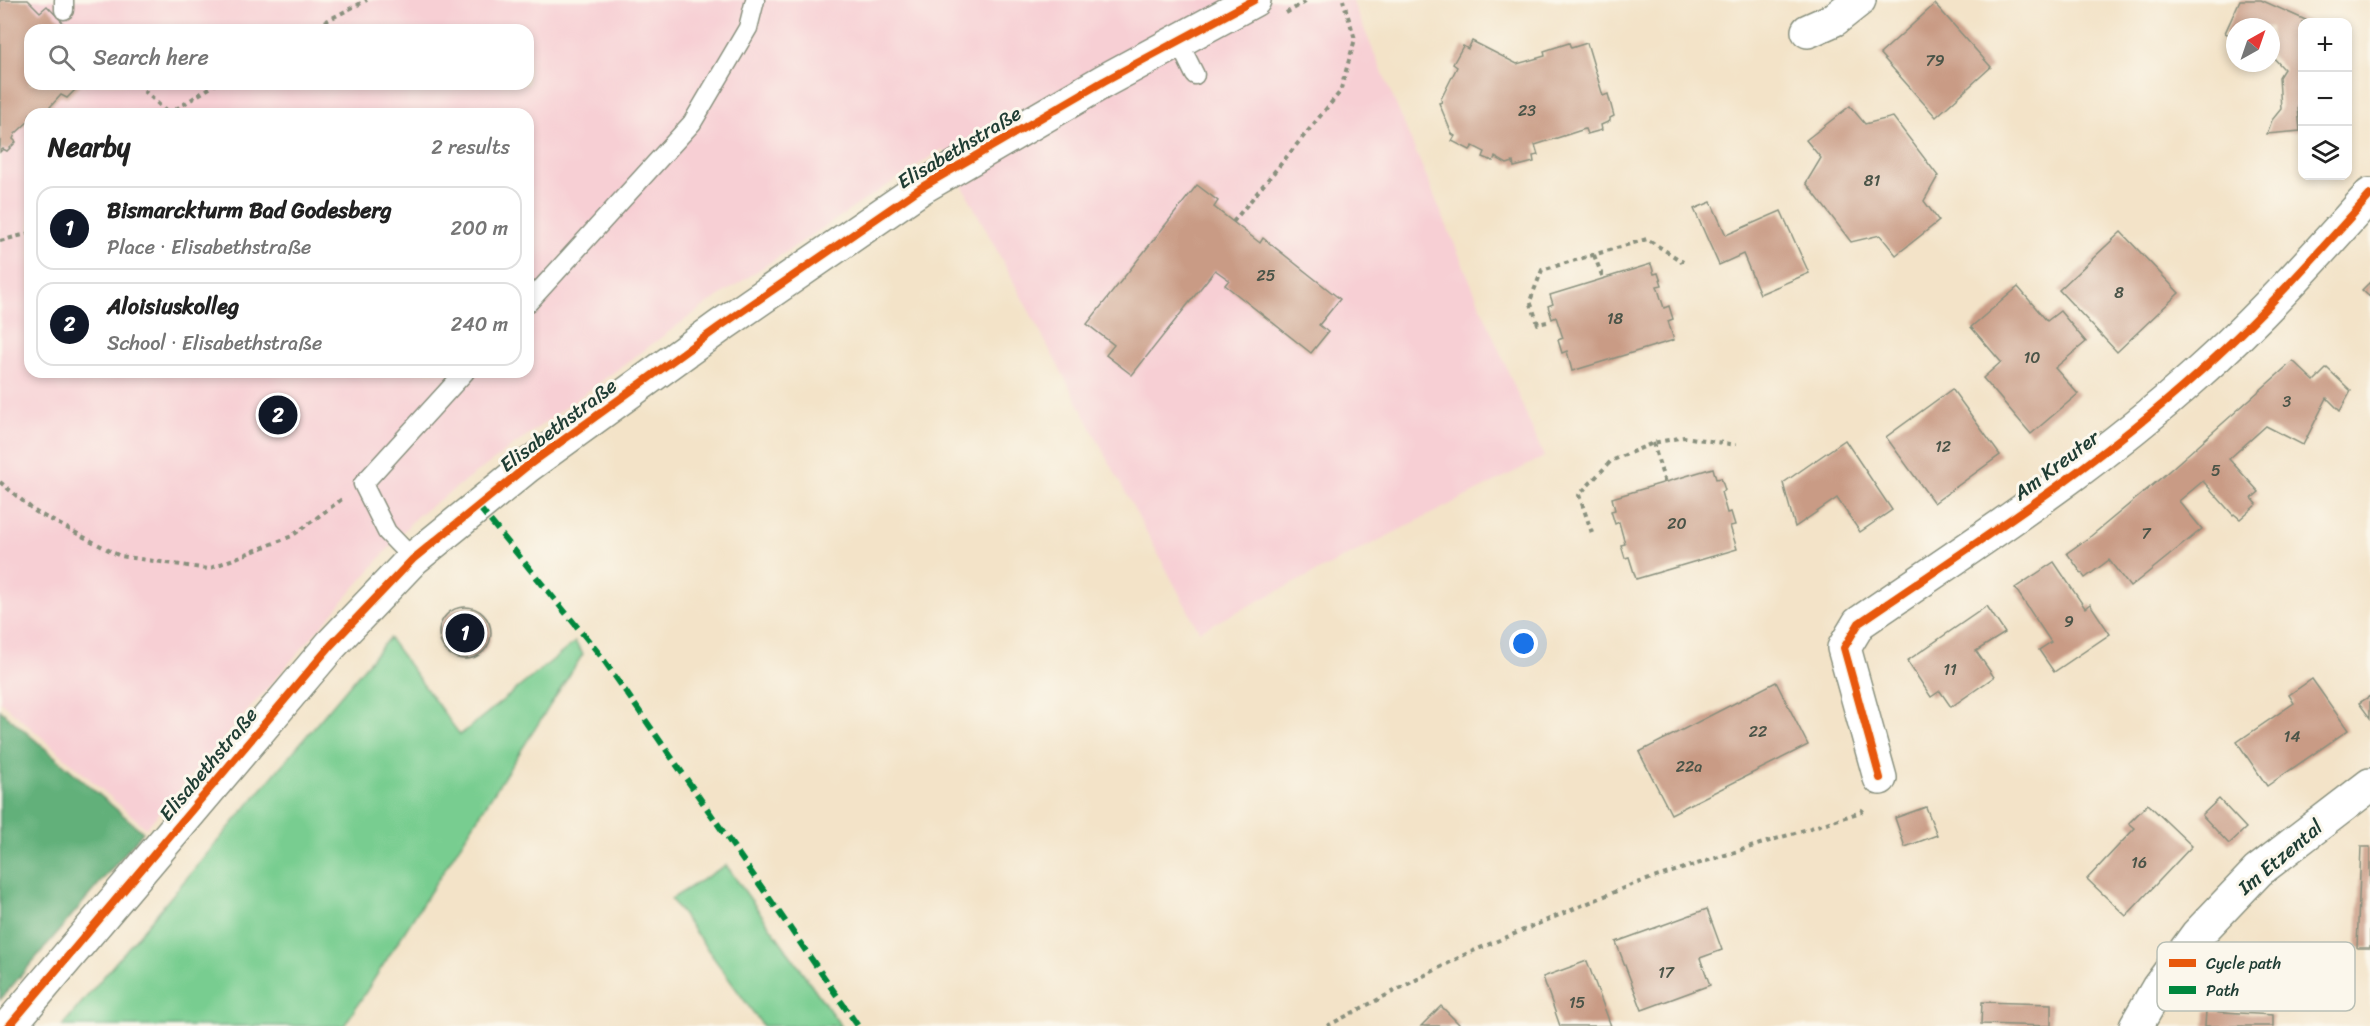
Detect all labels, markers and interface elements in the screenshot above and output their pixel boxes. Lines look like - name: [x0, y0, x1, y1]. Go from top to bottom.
- north arrow: [2226, 18, 2280, 72]
- map controls: [2298, 18, 2352, 180]
- button: +: [2298, 18, 2352, 72]
- search box: [24, 24, 534, 90]
- text: Search here: [93, 38, 209, 77]
- icon: search: [45, 41, 78, 74]
- house number: 79: [1926, 46, 1945, 75]
- button: −: [2298, 72, 2352, 126]
- street label: Elisabethstraße: [890, 96, 1028, 199]
- house number: 23: [1518, 96, 1536, 125]
- text: Nearby: [48, 124, 130, 170]
- button: layers: [2298, 126, 2352, 180]
- text: 2 results: [431, 130, 510, 165]
- house number: 81: [1864, 166, 1880, 195]
- text: Bismarckturm Bad Godesberg: [107, 191, 392, 230]
- text: 1: [65, 211, 74, 246]
- text: 200 m: [451, 211, 508, 246]
- text: Place · Elisabethstraße: [107, 230, 311, 265]
- house number: 25: [1256, 261, 1276, 290]
- house number: 8: [2114, 278, 2124, 307]
- text: Aloisiuskolleg: [107, 287, 239, 326]
- house number: 18: [1607, 304, 1624, 333]
- text: 2: [64, 307, 75, 342]
- text: 240 m: [451, 307, 508, 342]
- text: School · Elisabethstraße: [107, 326, 322, 361]
- house number: 10: [2024, 343, 2040, 372]
- street label: Elisabethstraße: [492, 369, 625, 482]
- house number: 3: [2283, 387, 2292, 416]
- pin: 2: [258, 392, 298, 438]
- street label: Am Kreuter: [2005, 420, 2109, 510]
- house number: 12: [1935, 432, 1951, 461]
- house number: 5: [2211, 456, 2221, 485]
- house number: 20: [1667, 509, 1687, 538]
- house number: 7: [2141, 519, 2151, 548]
- house number: 9: [2064, 607, 2074, 636]
- pin: 1: [446, 610, 484, 656]
- your location: [1509, 629, 1538, 658]
- house number: 11: [1943, 655, 1957, 684]
- street label: Elisabethstraße: [150, 699, 267, 829]
- house number: 22: [1749, 717, 1767, 746]
- house number: 14: [2284, 722, 2300, 751]
- house number: 22a: [1676, 752, 1702, 781]
- street label: Im Etzental: [2229, 811, 2331, 905]
- house number: 16: [2131, 848, 2147, 877]
- legend: [2157, 942, 2355, 1011]
- text: Cycle path: [2206, 949, 2281, 978]
- house number: 17: [1658, 958, 1675, 987]
- text: Path: [2206, 976, 2239, 1005]
- house number: 15: [1569, 988, 1586, 1017]

